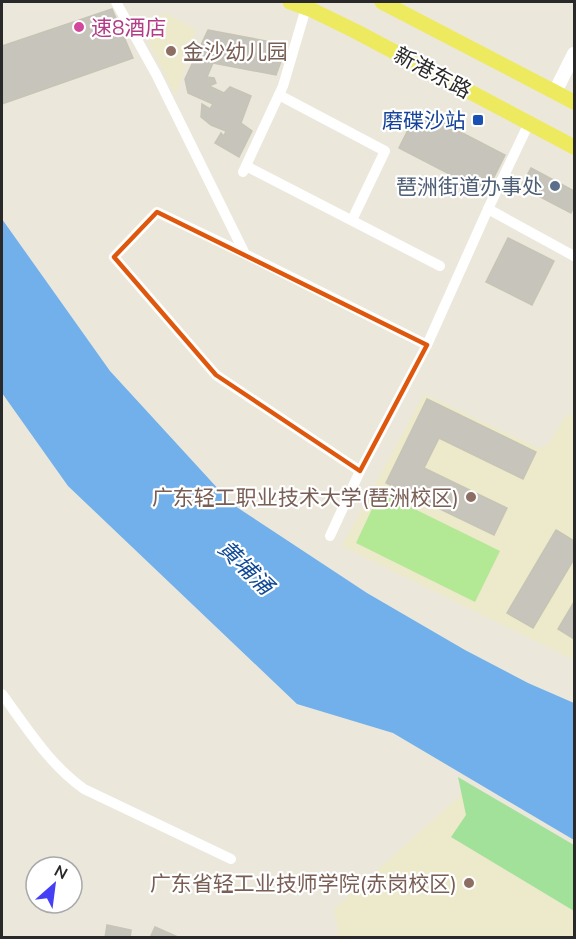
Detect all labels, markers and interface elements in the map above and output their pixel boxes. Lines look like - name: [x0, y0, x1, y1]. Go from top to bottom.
- place label: 速8酒店: [91, 14, 167, 40]
- marker: 速8酒店: [72, 20, 86, 34]
- place label: 金沙幼儿园: [183, 38, 288, 64]
- street label: 新港东路: [390, 41, 476, 103]
- marker: 金沙幼儿园: [164, 44, 178, 58]
- place label: 磨碟沙站: [382, 107, 466, 133]
- marker: 磨碟沙站: [471, 113, 485, 127]
- place label: 琶洲街道办事处: [396, 173, 543, 199]
- marker: 琶洲街道办事处: [548, 179, 562, 193]
- place label: 广东轻工职业技术大学(琶洲校区): [152, 484, 459, 510]
- marker: 广东轻工职业技术大学(琶洲校区): [464, 490, 478, 504]
- water label: 黄埔涌: [213, 534, 282, 602]
- north arrow: [24, 855, 84, 915]
- text: N: [51, 860, 71, 883]
- place label: 广东省轻工业技师学院(赤岗校区): [150, 870, 457, 896]
- marker: 广东省轻工业技师学院(赤岗校区): [462, 876, 476, 890]

